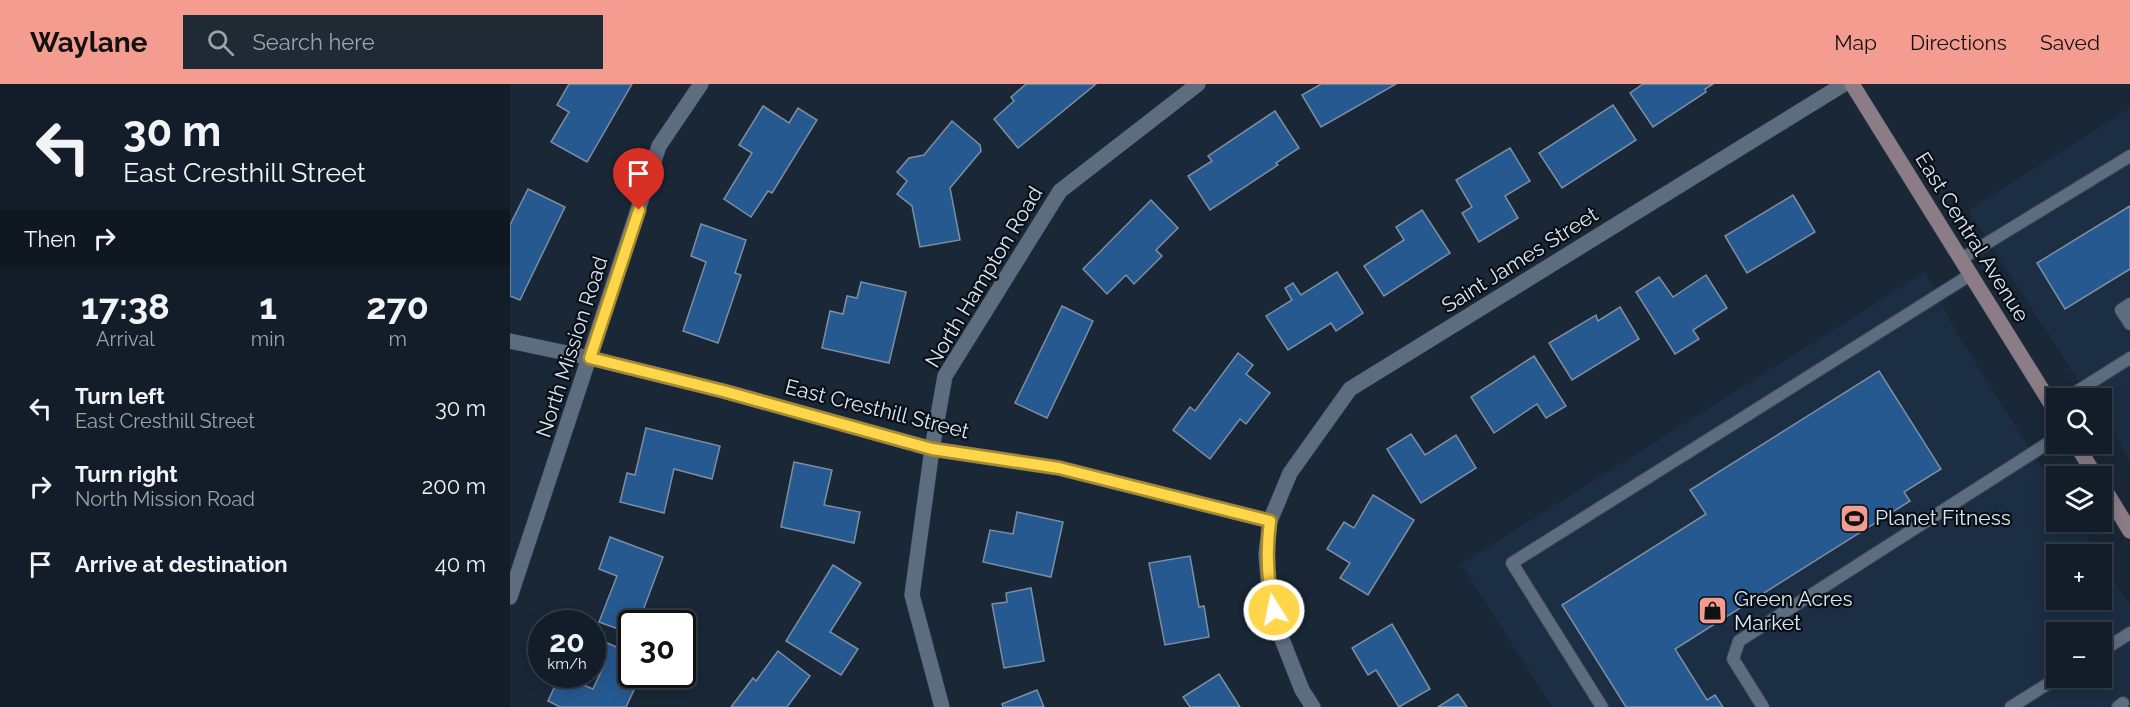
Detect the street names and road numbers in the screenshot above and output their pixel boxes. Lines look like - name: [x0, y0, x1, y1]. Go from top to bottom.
- street label: East Central Avenue: [1910, 147, 2035, 326]
- street label: North Hampton Road: [920, 182, 1048, 372]
- street label: Saint James Street: [1437, 201, 1602, 318]
- street label: North Mission Road: [530, 253, 613, 441]
- street label: East Cresthill Street: [782, 374, 972, 443]

